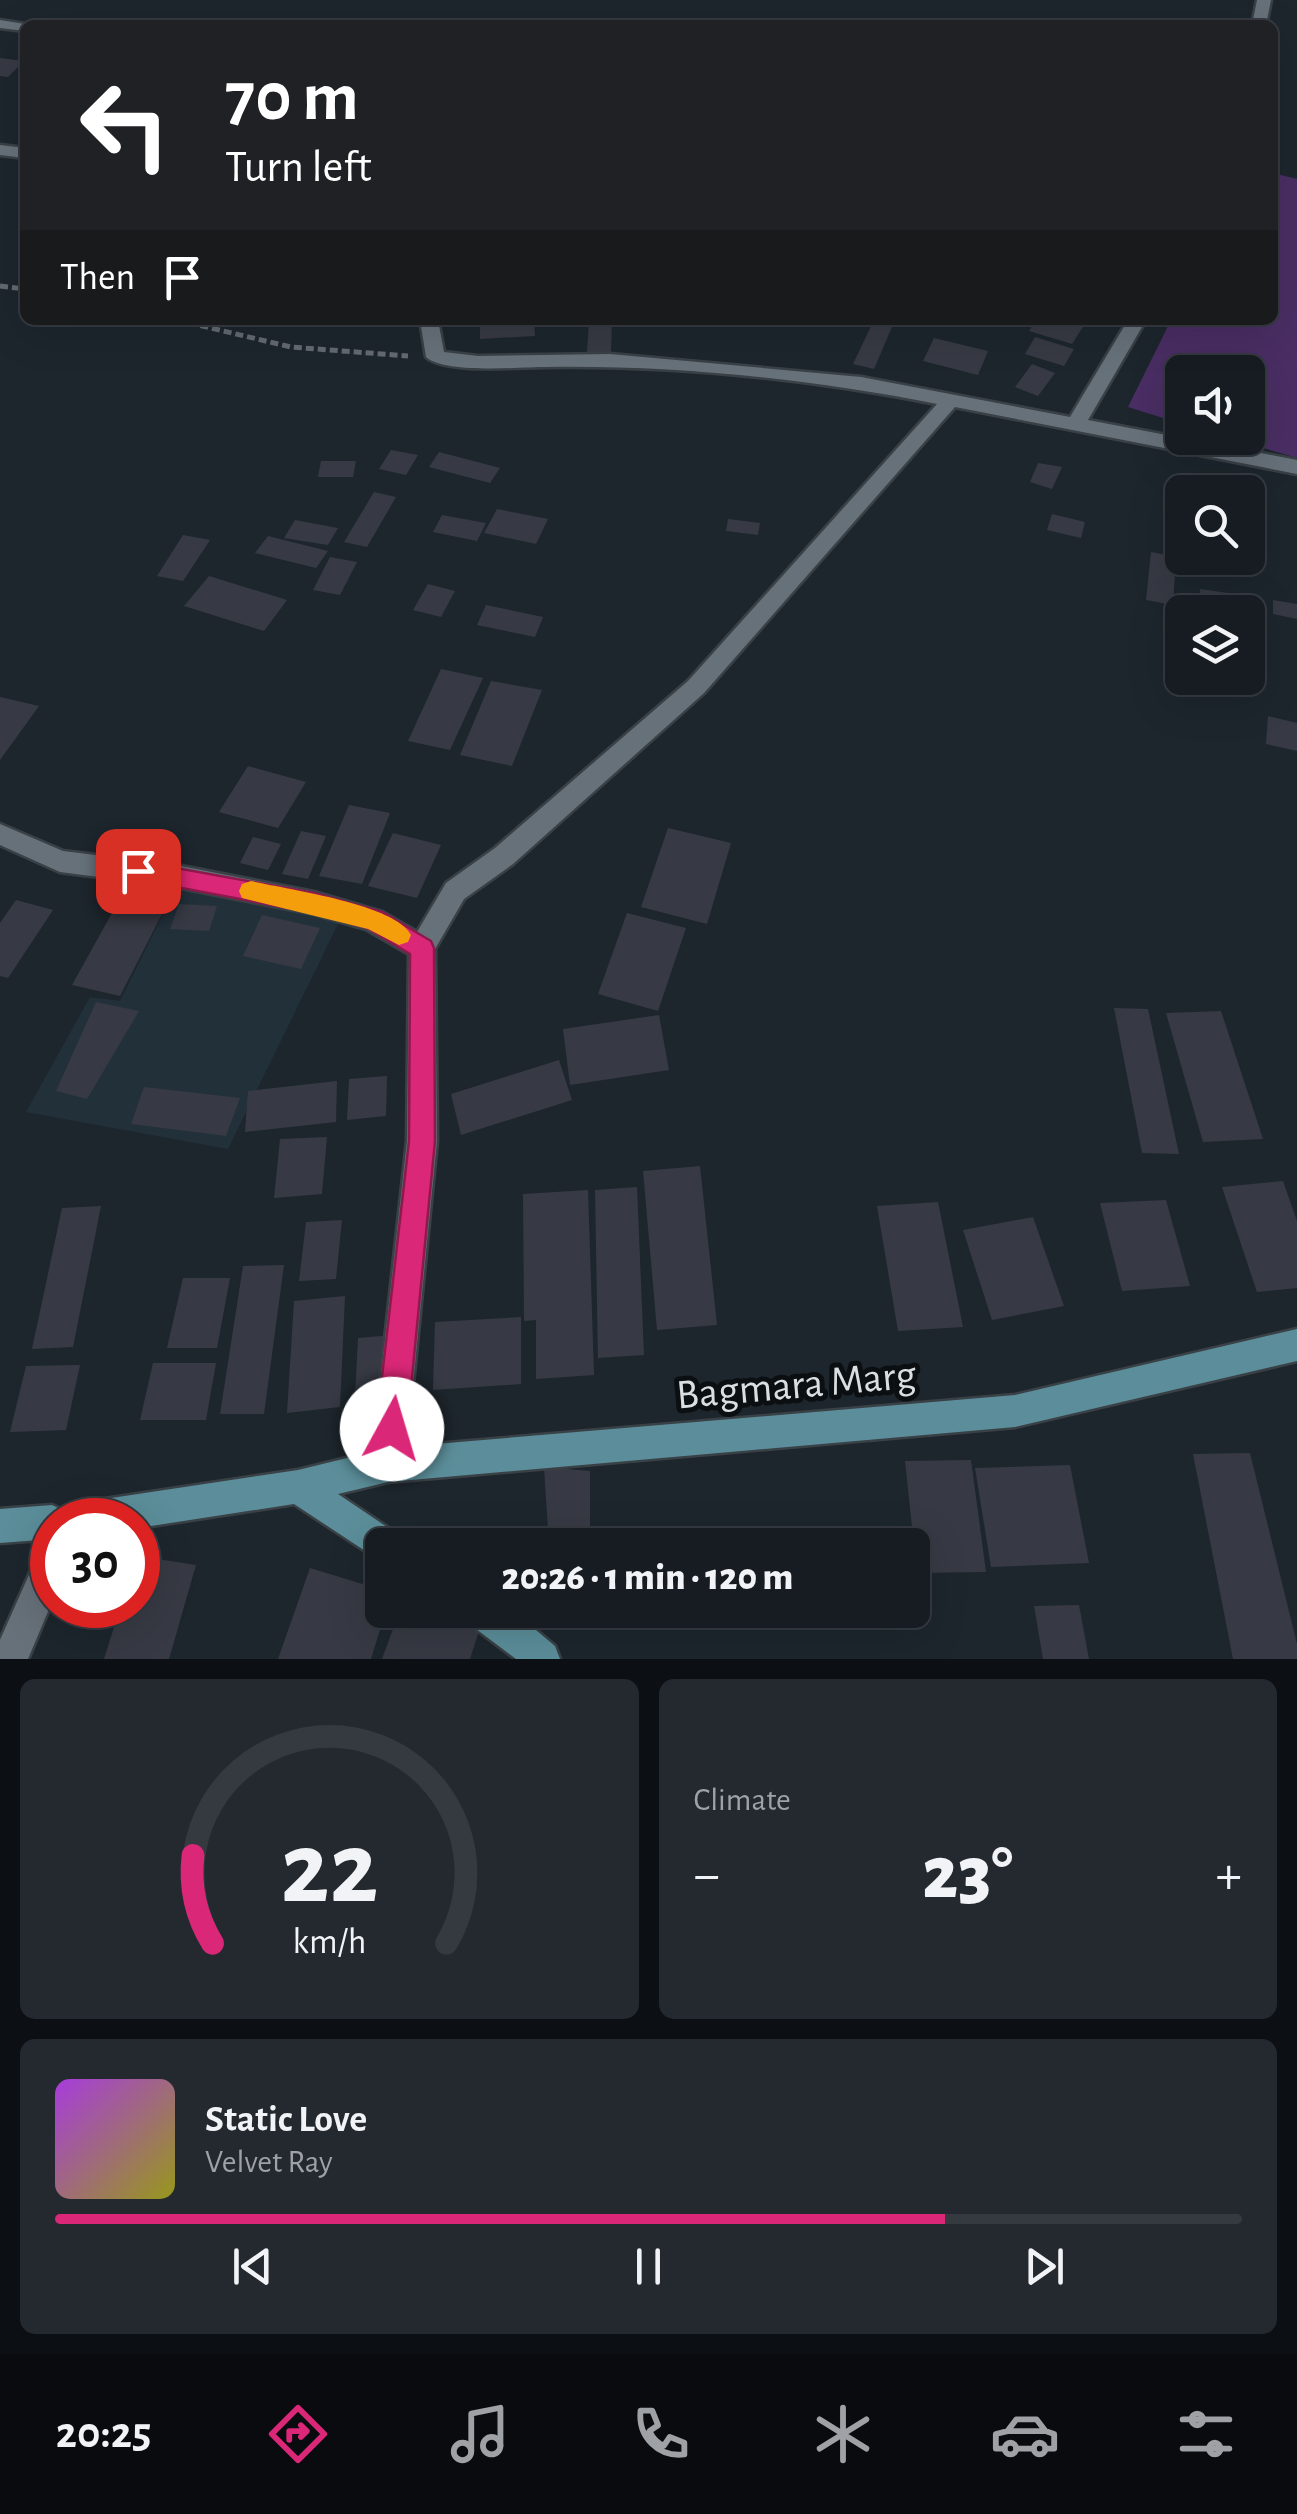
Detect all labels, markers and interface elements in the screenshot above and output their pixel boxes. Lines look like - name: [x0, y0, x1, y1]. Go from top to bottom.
- icon: left: [60, 60, 190, 190]
- text: 70 m: [225, 63, 359, 133]
- text: Turn left: [225, 145, 372, 190]
- icon: arrive: [155, 250, 210, 305]
- text: Then: [60, 259, 135, 297]
- map controls: [1165, 355, 1265, 695]
- button: sound: [1165, 355, 1265, 455]
- button: search: [1165, 475, 1265, 575]
- button: layers: [1165, 595, 1265, 695]
- pin: [96, 829, 181, 914]
- icon: arrive: [111, 844, 166, 899]
- street label: Bagmara Marg: [675, 1354, 918, 1416]
- position arrow: [340, 1377, 444, 1481]
- speed limit sign: 30: [30, 1498, 160, 1628]
- text: 20:26 · 1 min · 120 m: [502, 1559, 793, 1597]
- text: Climate: [694, 1784, 791, 1816]
- text: 22: [280, 1818, 378, 1922]
- text: 23°: [922, 1837, 1013, 1912]
- text: −: [694, 1848, 720, 1903]
- text: +: [1216, 1848, 1242, 1903]
- text: km/h: [292, 1924, 366, 1960]
- text: Static Love: [205, 2101, 367, 2139]
- text: Velvet Ray: [205, 2146, 333, 2178]
- icon: previous: [225, 2239, 280, 2294]
- icon: pause: [621, 2239, 676, 2294]
- icon: next: [1017, 2239, 1072, 2294]
- icon: directions: [263, 2399, 333, 2469]
- icon: music: [445, 2399, 515, 2469]
- icon: phone: [626, 2399, 696, 2469]
- icon: climate: [808, 2399, 878, 2469]
- icon: car: [990, 2399, 1060, 2469]
- icon: filters: [1171, 2399, 1241, 2469]
- text: 20:25: [56, 2411, 151, 2456]

